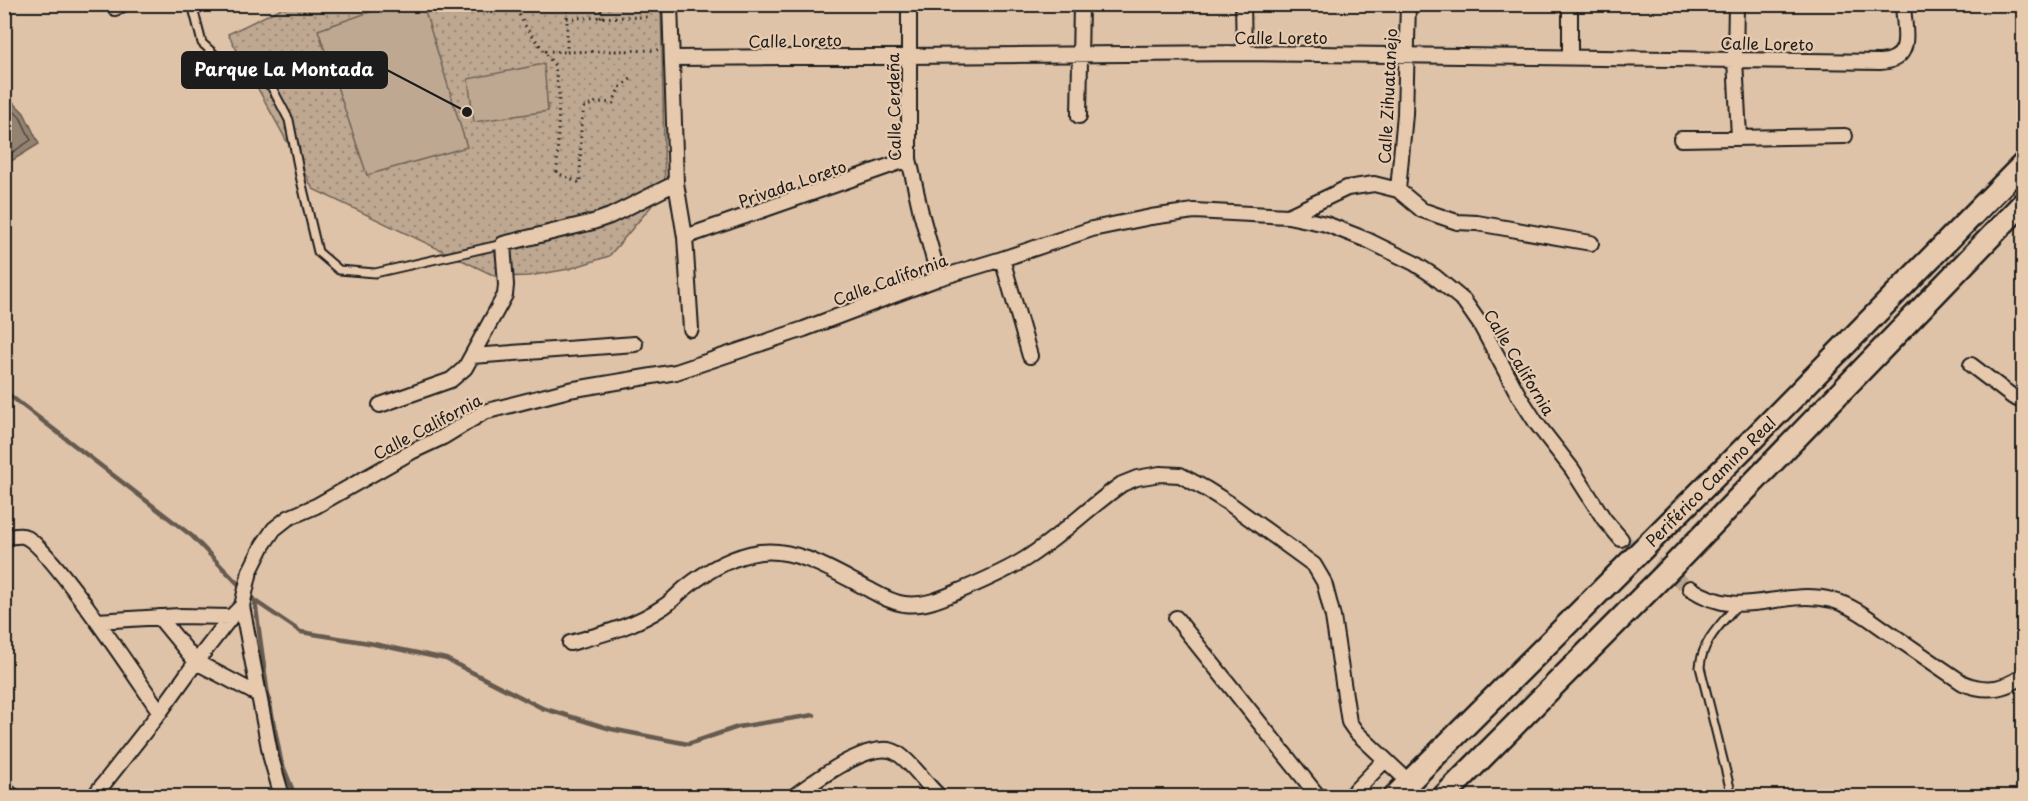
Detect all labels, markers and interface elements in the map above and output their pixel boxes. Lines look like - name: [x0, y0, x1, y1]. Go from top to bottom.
- street label: Calle Loreto: [1234, 25, 1328, 49]
- street label: Calle Loreto: [748, 27, 842, 53]
- street label: Calle Zihuatanejo: [1371, 27, 1403, 164]
- street label: Calle Loreto: [1720, 30, 1814, 56]
- callout: Parque La Montada: [182, 52, 387, 88]
- street label: Calle Cerdeña: [880, 53, 906, 161]
- text: Parque La Montada: [194, 55, 374, 82]
- street label: Privada Loreto: [735, 153, 849, 213]
- street label: Calle California: [829, 247, 951, 311]
- street label: Calle California: [1479, 304, 1561, 420]
- street label: Calle California: [368, 387, 486, 465]
- street label: Periférico Camino Real: [1639, 410, 1781, 552]

